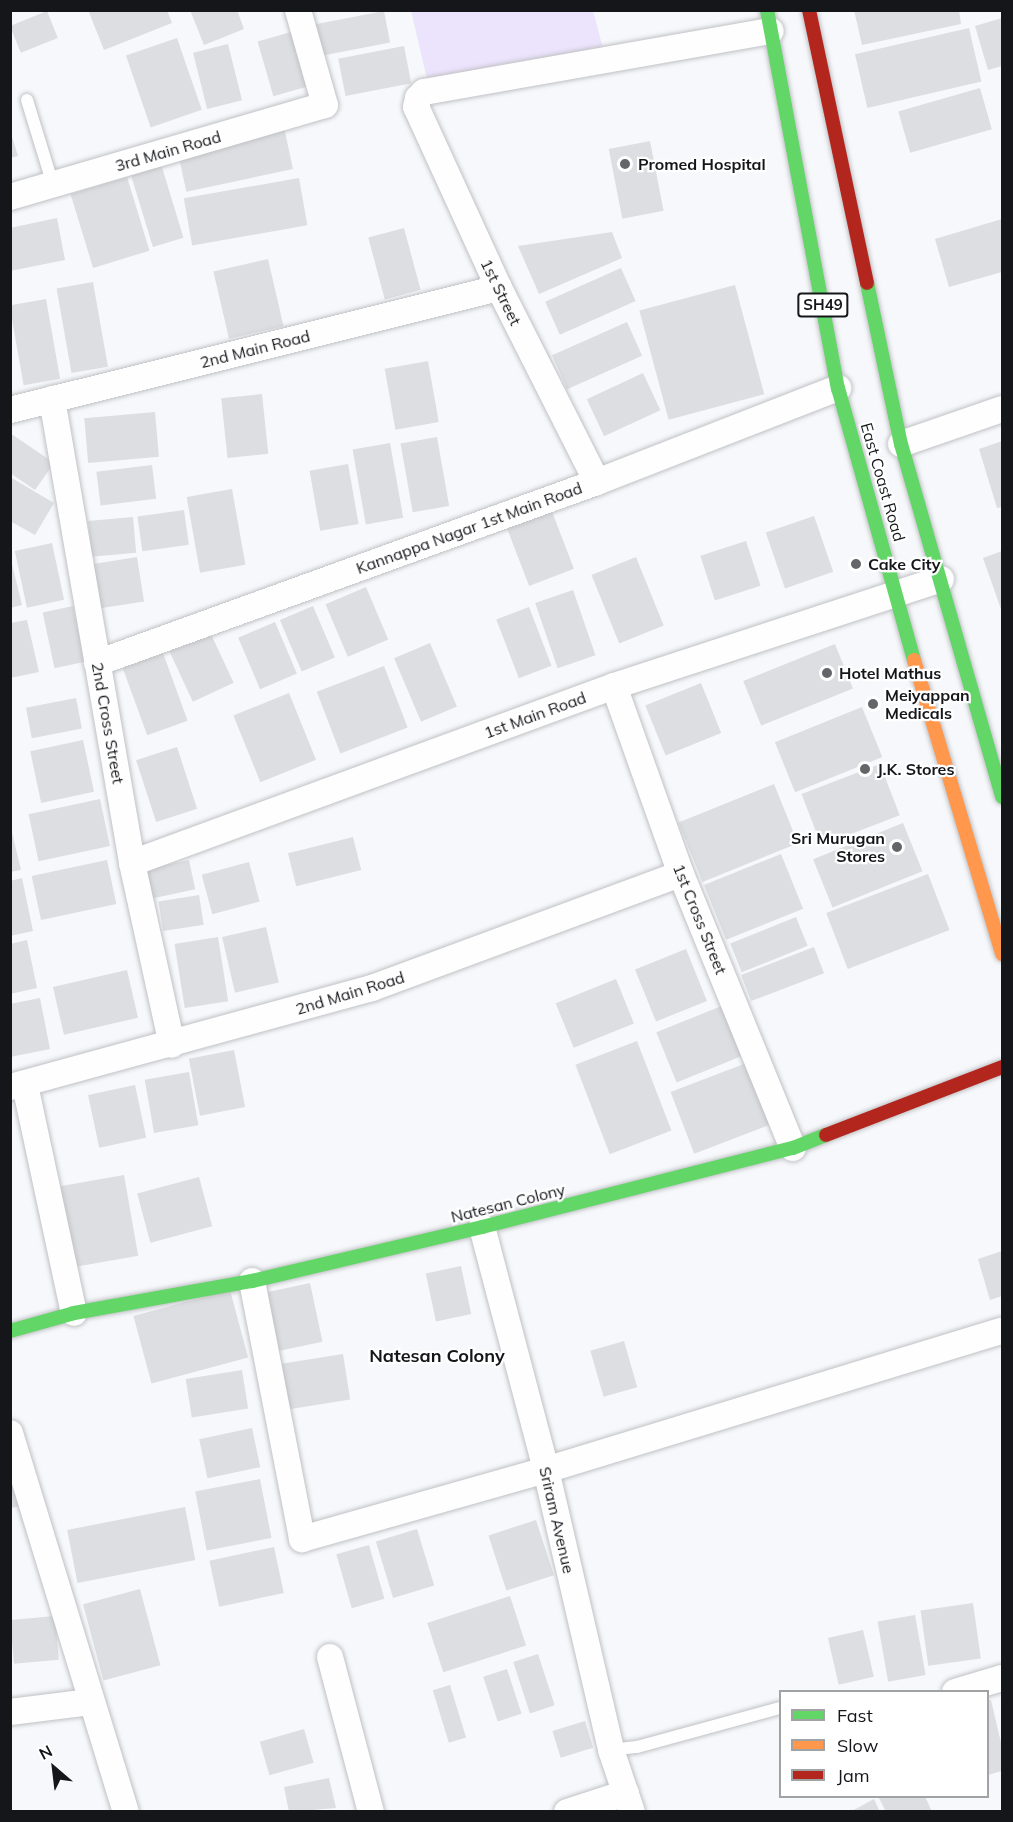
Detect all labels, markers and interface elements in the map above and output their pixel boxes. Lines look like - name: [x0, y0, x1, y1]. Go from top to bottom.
- street label: 3rd Main Road: [113, 127, 223, 175]
- place label: Promed Hospital: [638, 154, 766, 174]
- marker: Promed Hospital: [616, 155, 634, 173]
- street label: 1st Street: [477, 256, 525, 328]
- road number: SH49: [796, 293, 850, 317]
- street label: 2nd Main Road: [198, 326, 312, 372]
- street label: East Coast Road: [857, 420, 909, 544]
- street label: Kannappa Nagar 1st Main Road: [353, 478, 585, 578]
- place label: Cake City: [868, 554, 940, 574]
- marker: Cake City: [849, 557, 863, 571]
- street label: 2nd Cross Street: [88, 661, 128, 785]
- place label: Hotel Mathus: [839, 663, 941, 683]
- marker: Hotel Mathus: [820, 666, 834, 680]
- place label: Meiyappan Medicals: [885, 685, 970, 723]
- street label: 1st Main Road: [481, 688, 589, 742]
- marker: Meiyappan Medicals: [866, 697, 880, 711]
- place label: J.K. Stores: [877, 759, 954, 779]
- marker: J.K. Stores: [858, 762, 872, 776]
- place label: Sri Murugan Stores: [791, 828, 885, 866]
- marker: Sri Murugan Stores: [890, 840, 904, 854]
- street label: 1st Cross Street: [669, 861, 731, 977]
- street label: 2nd Main Road: [293, 967, 407, 1019]
- street label: Natesan Colony: [449, 1180, 567, 1226]
- district label: Natesan Colony: [369, 1345, 505, 1367]
- street label: Sriram Avenue: [535, 1465, 579, 1575]
- legend: [779, 1690, 989, 1798]
- text: Fast: [837, 1704, 873, 1727]
- text: Slow: [837, 1734, 878, 1757]
- north arrow: [24, 1738, 84, 1798]
- text: N: [36, 1740, 56, 1764]
- text: Jam: [837, 1764, 870, 1787]

